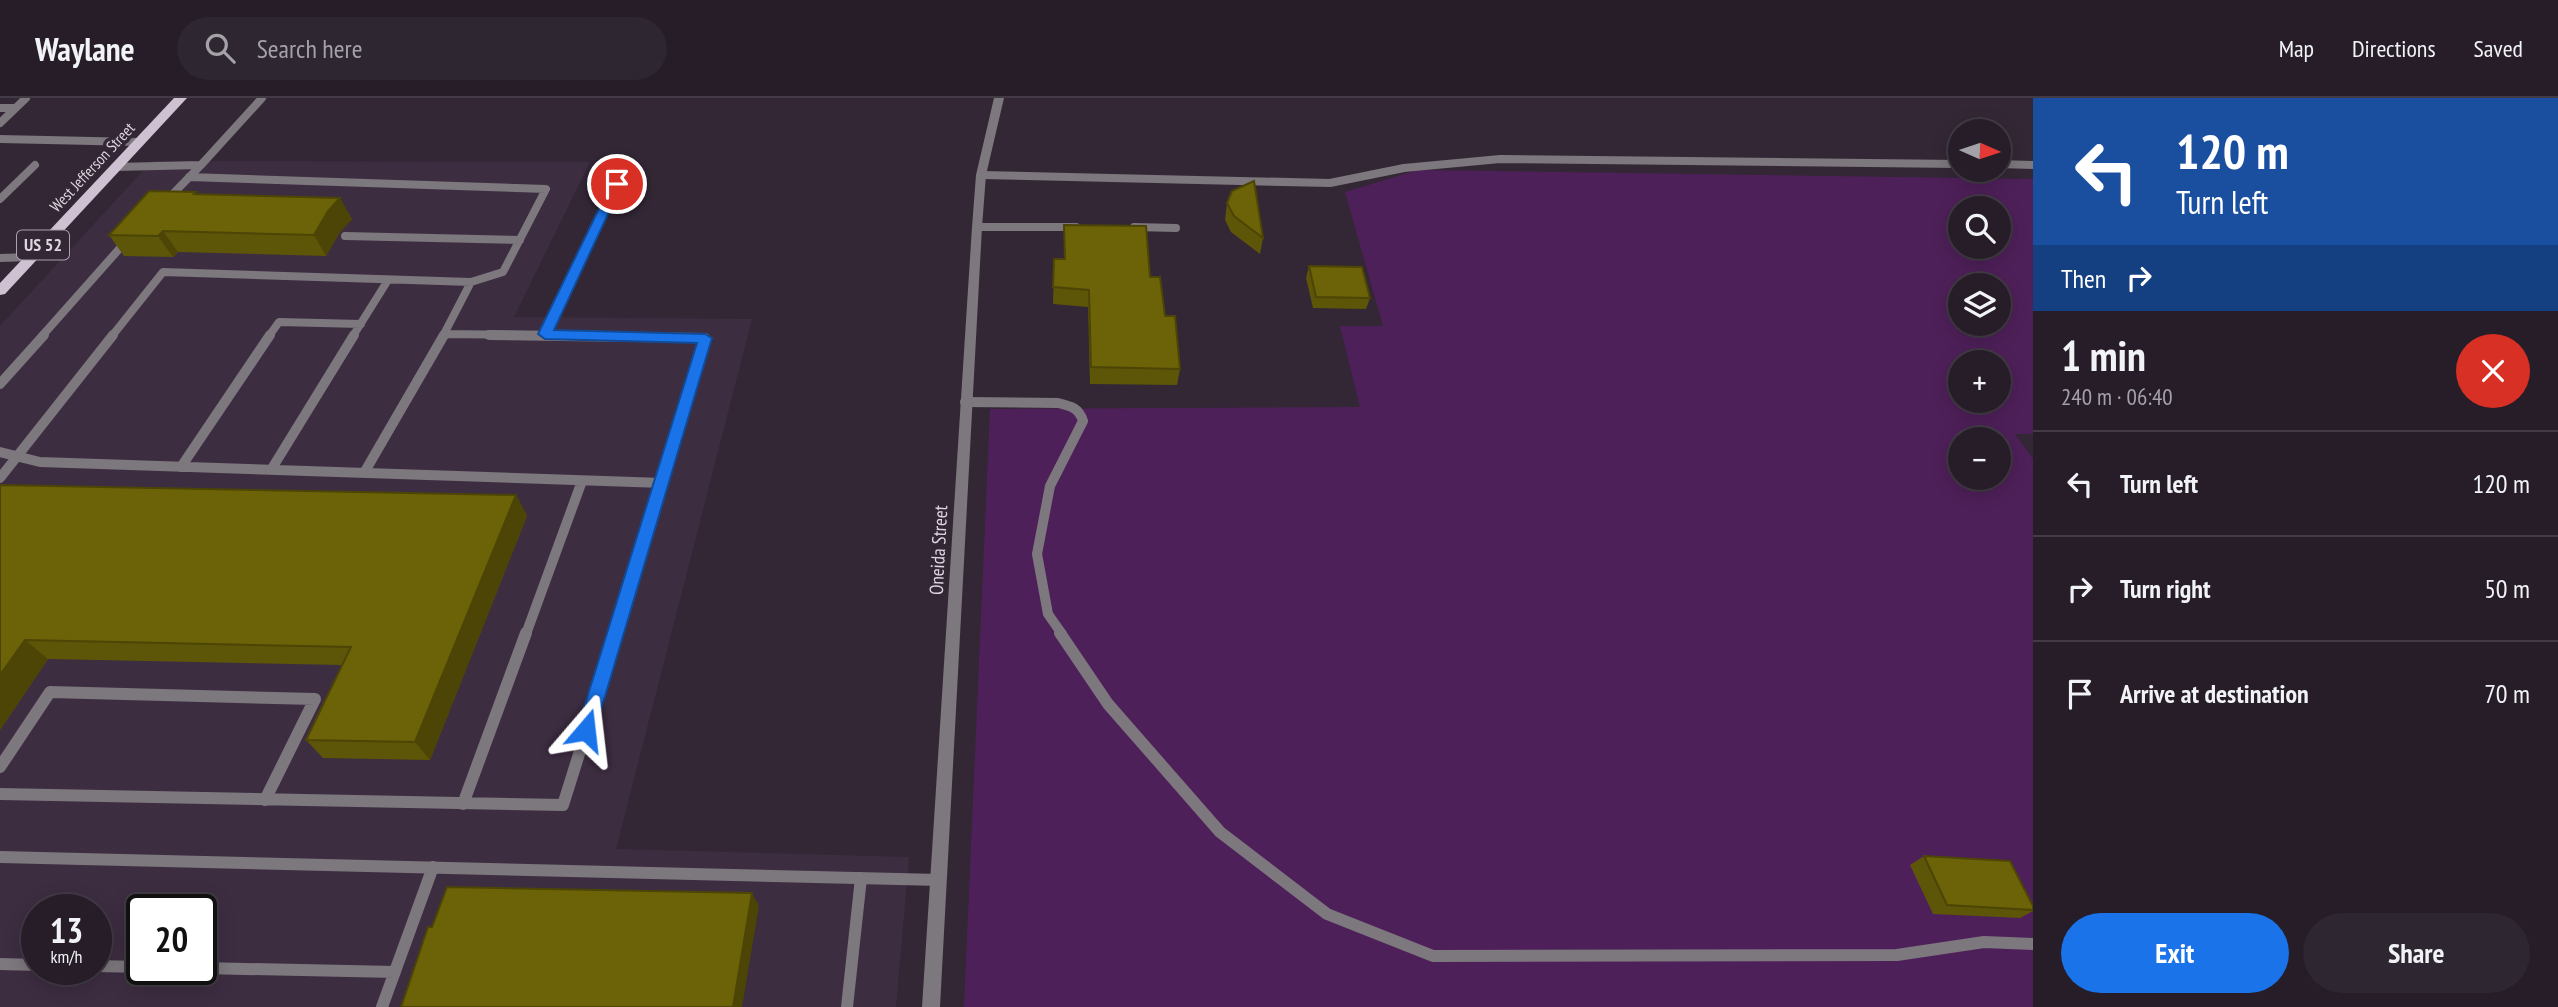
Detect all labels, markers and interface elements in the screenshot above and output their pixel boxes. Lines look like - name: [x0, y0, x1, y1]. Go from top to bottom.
- search box: [177, 17, 667, 80]
- text: Waylane: [35, 27, 135, 70]
- icon: search: [201, 29, 239, 67]
- text: Search here: [257, 32, 362, 65]
- text: Map: [2279, 33, 2314, 64]
- text: Directions: [2352, 33, 2436, 64]
- text: Saved: [2474, 33, 2523, 64]
- street label: West Jefferson Street: [45, 118, 139, 216]
- north arrow: [1948, 119, 2011, 182]
- map controls: [1948, 119, 2011, 490]
- text: 120 m: [2176, 119, 2289, 183]
- icon: left: [2061, 126, 2152, 217]
- pin: [587, 154, 647, 214]
- icon: arrive: [598, 165, 636, 203]
- text: Turn left: [2176, 181, 2268, 223]
- button: search: [1948, 196, 2011, 259]
- road number: US 52: [17, 230, 69, 260]
- icon: right: [2120, 259, 2158, 297]
- text: Then: [2061, 262, 2106, 295]
- button: layers: [1948, 273, 2011, 336]
- text: 1 min: [2061, 328, 2146, 383]
- button: close: [2456, 334, 2530, 408]
- button: +: [1948, 350, 2011, 413]
- text: 240 m · 06:40: [2061, 382, 2173, 411]
- button: −: [1948, 427, 2011, 490]
- icon: left: [2061, 465, 2099, 503]
- text: Turn left: [2120, 467, 2198, 500]
- text: 120 m: [2472, 467, 2530, 500]
- street label: Oneida Street: [924, 504, 952, 596]
- icon: right: [2061, 570, 2099, 608]
- text: Turn right: [2120, 572, 2211, 605]
- text: 50 m: [2484, 572, 2530, 605]
- icon: arrive: [2061, 675, 2099, 713]
- text: Arrive at destination: [2120, 677, 2309, 710]
- text: 70 m: [2484, 677, 2530, 710]
- position arrow: [549, 693, 623, 767]
- speed limit sign: 20: [126, 894, 217, 985]
- text: 13: [50, 907, 83, 953]
- button: Exit: [2061, 913, 2289, 993]
- button: Share: [2303, 913, 2530, 993]
- text: km/h: [51, 945, 82, 968]

